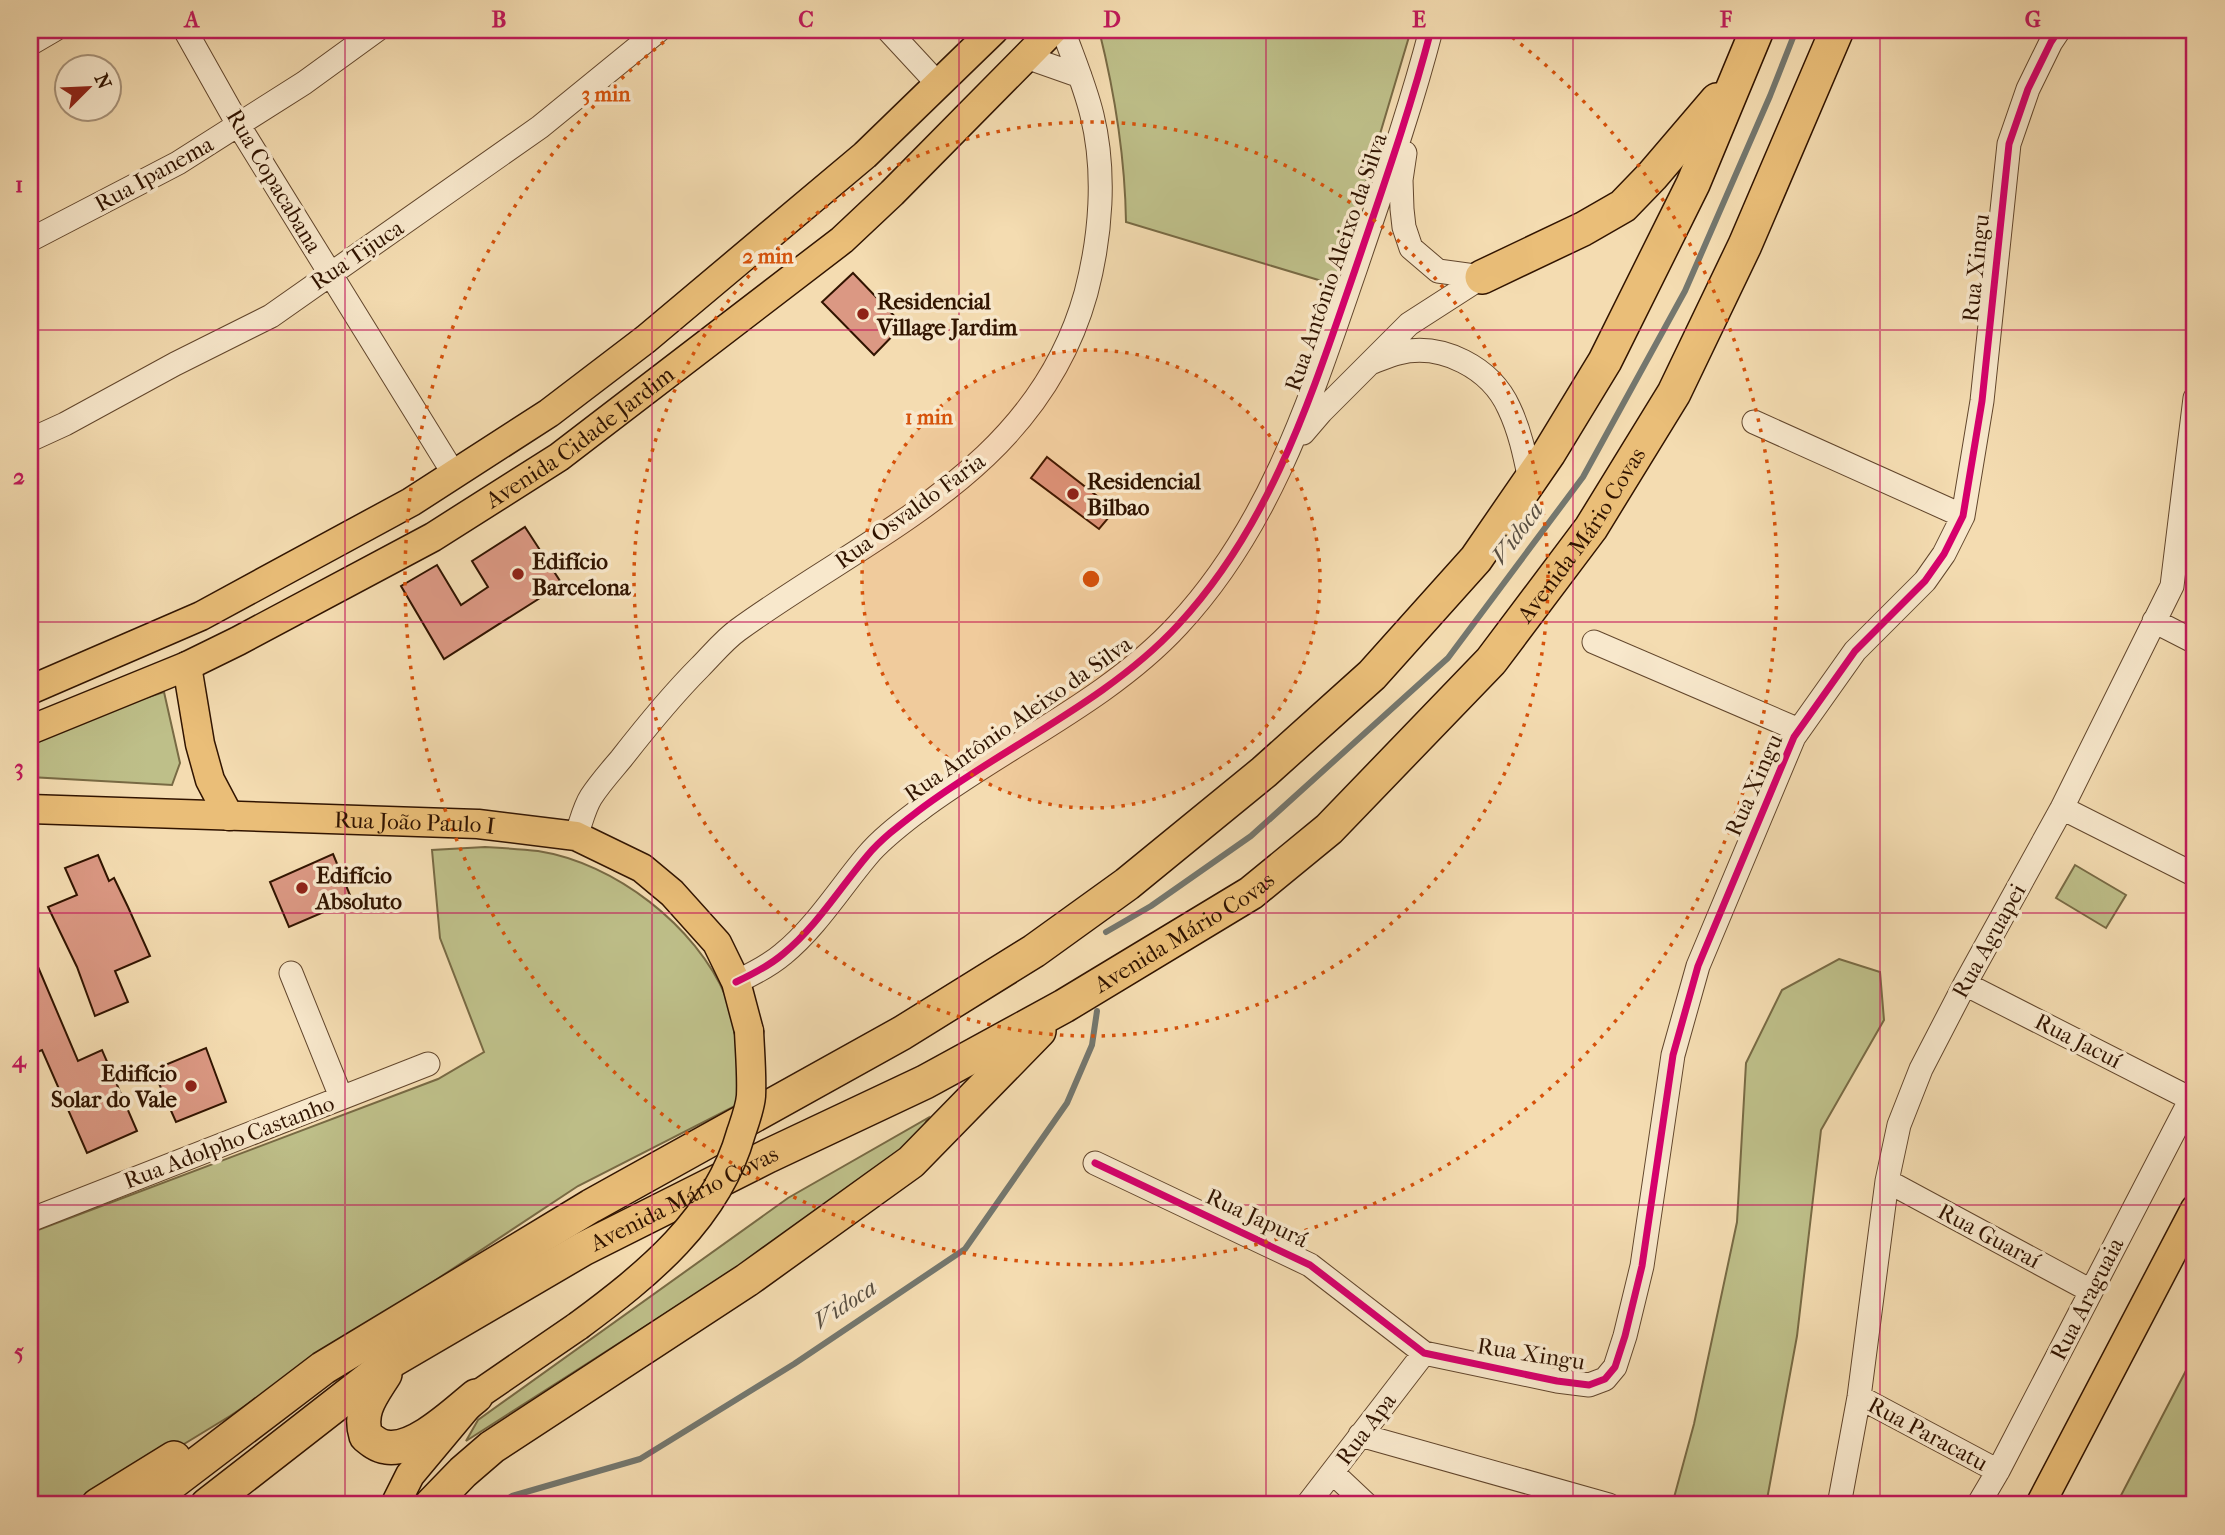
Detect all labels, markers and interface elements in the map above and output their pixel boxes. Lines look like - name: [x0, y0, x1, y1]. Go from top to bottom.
- text: A: [183, 6, 201, 33]
- text: B: [492, 6, 507, 33]
- text: C: [798, 6, 814, 33]
- text: D: [1103, 6, 1121, 33]
- text: E: [1412, 6, 1426, 33]
- text: F: [1719, 6, 1733, 33]
- text: G: [2025, 6, 2041, 33]
- north arrow: [52, 52, 122, 122]
- text: N: [90, 70, 116, 93]
- text: 3 min: [582, 82, 631, 106]
- street label: Rua Copacabana: [221, 104, 328, 258]
- street label: Rua Antônio Aleixo da Silva: [1279, 129, 1393, 395]
- street label: Rua Ipanema: [90, 130, 218, 218]
- text: 1: [15, 171, 23, 198]
- street label: Rua Xingu: [1957, 213, 1995, 323]
- street label: Rua Tijuca: [305, 214, 409, 296]
- text: 2 min: [742, 244, 794, 268]
- place label: Residencial Village Jardim: [876, 288, 1018, 341]
- marker: Residencial Village Jardim: [855, 306, 871, 322]
- street label: Avenida Cidade Jardim: [480, 360, 679, 514]
- text: 1 min: [905, 405, 954, 429]
- street label: Avenida Mário Covas: [1511, 442, 1651, 628]
- street label: Rua Osvaldo Faria: [830, 447, 991, 575]
- text: 2: [13, 463, 25, 490]
- place label: Residencial Bilbao: [1087, 468, 1202, 521]
- marker: Residencial Bilbao: [1065, 486, 1081, 502]
- water label: Vidoca: [1485, 497, 1549, 569]
- place label: Edifício Barcelona: [532, 548, 632, 601]
- marker: Edifício Barcelona: [510, 566, 526, 582]
- centre of rings: [1079, 567, 1103, 591]
- street label: Rua Antônio Aleixo da Silva: [899, 630, 1137, 808]
- street label: Rua Xingu: [1720, 730, 1788, 840]
- text: 3: [14, 754, 24, 781]
- street label: Rua João Paulo I: [334, 806, 497, 840]
- place label: Edifício Absoluto: [314, 862, 402, 915]
- street label: Avenida Mário Covas: [1088, 866, 1280, 999]
- street label: Rua Aguapei: [1946, 879, 2032, 1003]
- marker: Edifício Absoluto: [294, 880, 310, 896]
- street label: Rua Jacuí: [2030, 1008, 2126, 1074]
- text: 4: [11, 1046, 27, 1073]
- place label: Edifício Solar do Vale: [51, 1060, 178, 1113]
- marker: Edifício Solar do Vale: [183, 1078, 199, 1094]
- street label: Rua Adolpho Castanho: [120, 1089, 338, 1195]
- street label: Avenida Mário Covas: [585, 1140, 782, 1257]
- street label: Rua Japurá: [1202, 1183, 1313, 1254]
- street label: Rua Guaraí: [1933, 1198, 2045, 1274]
- street label: Rua Araguaia: [2045, 1233, 2130, 1365]
- water label: Vidoca: [808, 1273, 882, 1335]
- street label: Rua Xingu: [1475, 1332, 1587, 1376]
- text: 5: [14, 1338, 24, 1365]
- street label: Rua Apa: [1330, 1387, 1402, 1470]
- street label: Rua Paracatu: [1864, 1391, 1992, 1477]

